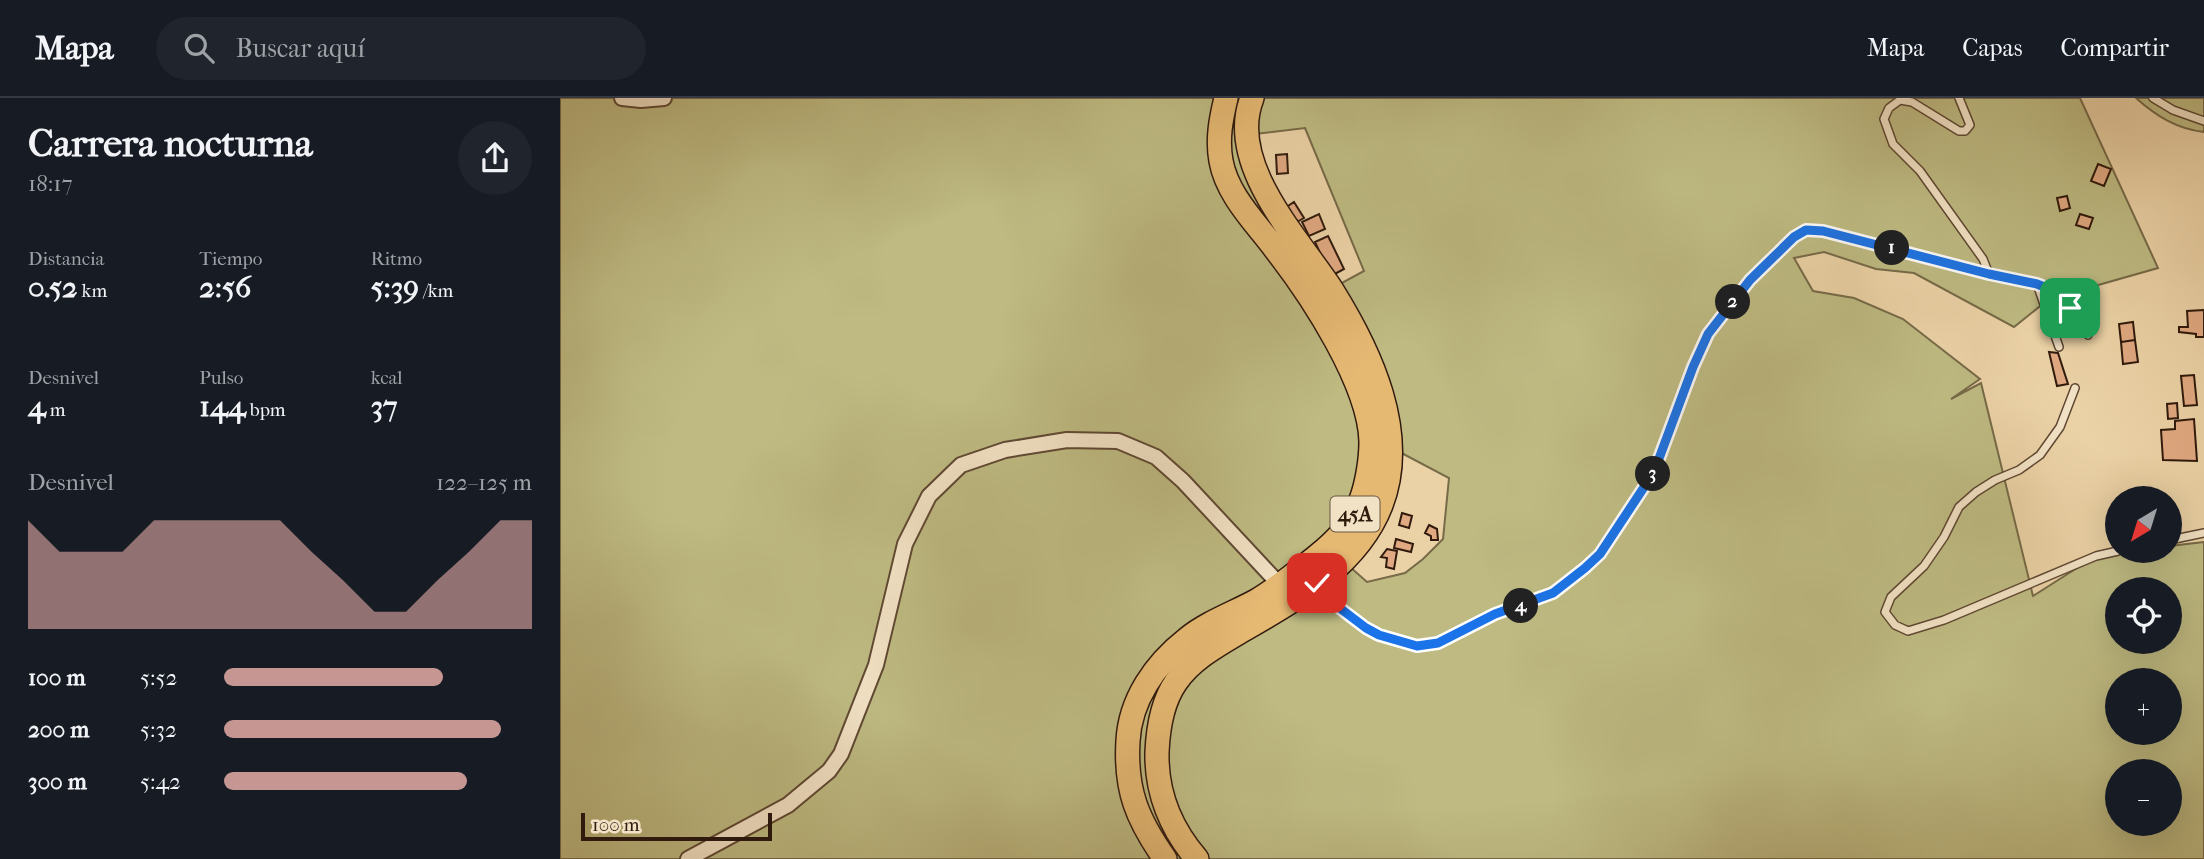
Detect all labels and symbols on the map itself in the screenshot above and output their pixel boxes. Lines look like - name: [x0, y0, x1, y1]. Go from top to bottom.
- pin: 1: [1874, 230, 1910, 266]
- pin: [2040, 278, 2100, 338]
- pin: 2: [1716, 284, 1750, 320]
- pin: 3: [1636, 456, 1670, 492]
- north arrow: [2105, 486, 2182, 564]
- road number: 45A: [1330, 496, 1380, 532]
- pin: [1287, 553, 1347, 613]
- pin: 4: [1504, 588, 1538, 624]
- scale bar: [581, 810, 772, 842]

